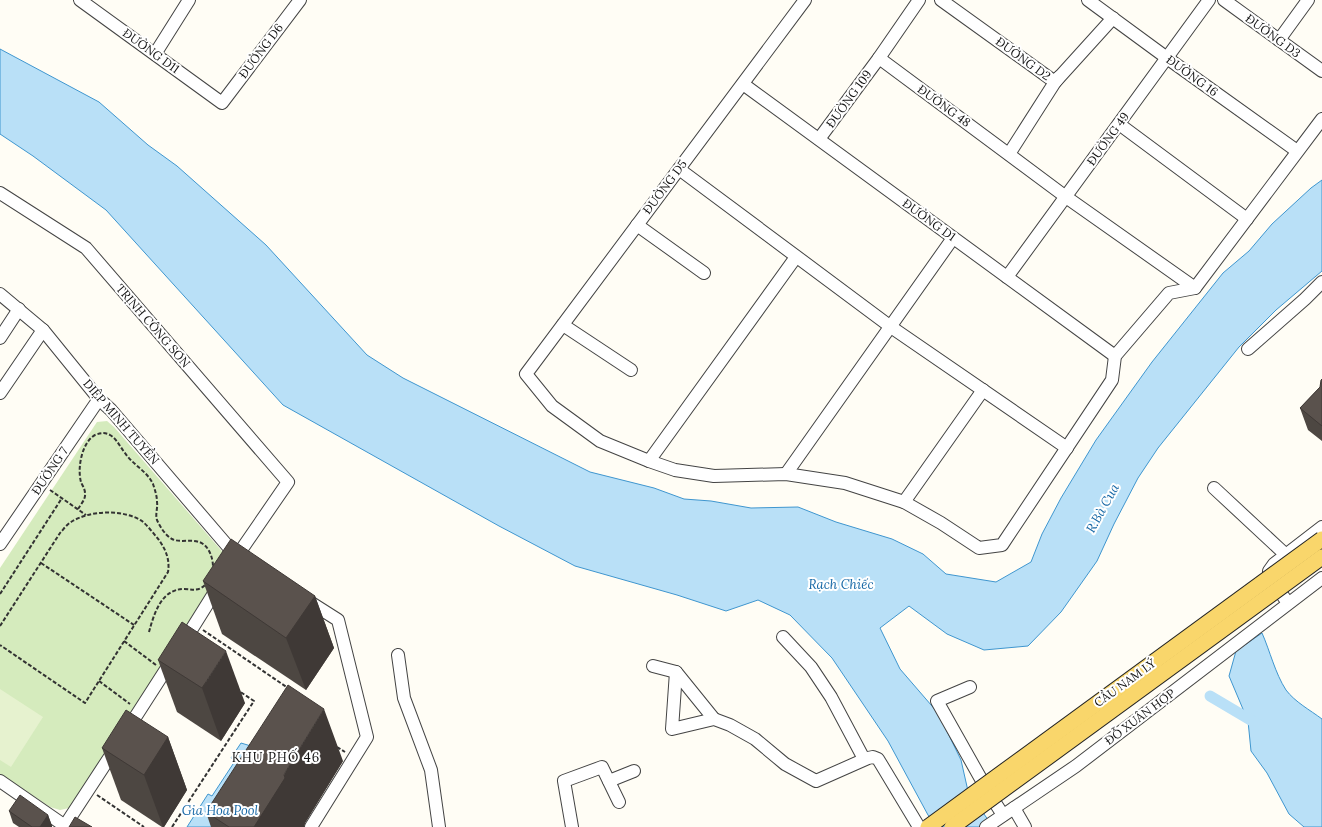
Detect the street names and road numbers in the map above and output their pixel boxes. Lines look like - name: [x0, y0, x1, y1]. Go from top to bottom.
- street label: ĐƯỜNG D3: [1243, 11, 1304, 61]
- street label: ĐƯỜNG D6: [235, 20, 286, 81]
- street label: ĐƯỜNG D11: [120, 25, 183, 76]
- street label: ĐƯỜNG D2: [993, 34, 1054, 84]
- street label: ĐƯỜNG 16: [1164, 52, 1221, 99]
- street label: ĐƯỜNG 109: [823, 67, 875, 130]
- street label: ĐƯỜNG 48: [915, 81, 974, 130]
- street label: ĐƯỜNG 49: [1083, 109, 1132, 168]
- street label: ĐƯỜNG D5: [639, 156, 690, 217]
- street label: ĐƯỜNG D1: [900, 195, 959, 244]
- street label: TRỊNH CÔNG SƠN: [113, 281, 194, 370]
- street label: DIỆP MINH TUYỀN: [80, 376, 163, 467]
- street label: ĐƯỜNG 7: [28, 444, 71, 497]
- street label: CẦU NAM LÝ: [1091, 655, 1159, 710]
- street label: ĐỖ XUÂN HỢP: [1102, 685, 1178, 748]

